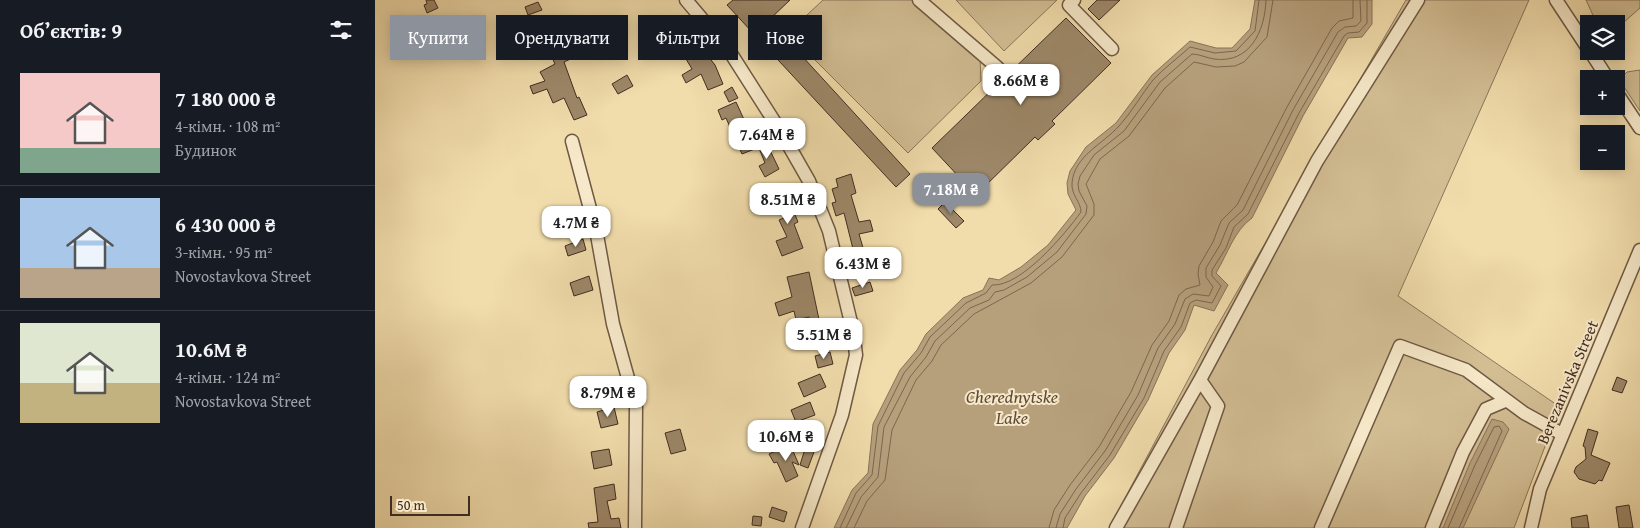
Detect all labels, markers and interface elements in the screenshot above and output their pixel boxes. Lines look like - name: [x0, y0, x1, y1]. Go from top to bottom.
- text: Об’єктів: 9: [20, 15, 122, 46]
- chip: Купити: [390, 15, 486, 60]
- chip: Орендувати: [496, 15, 628, 60]
- chip: Фільтри: [638, 15, 738, 60]
- chip: Нове: [748, 15, 822, 60]
- map controls: [1580, 15, 1625, 170]
- button: layers: [1580, 15, 1625, 60]
- icon: filters: [327, 16, 355, 44]
- pin: 8.66M ₴: [975, 64, 1067, 106]
- text: 8.66M ₴: [994, 68, 1048, 92]
- button: +: [1580, 70, 1625, 115]
- text: 7 180 000 ₴: [175, 83, 276, 114]
- icon: home: [60, 93, 120, 153]
- text: 4-кімн. · 108 m²: [175, 114, 280, 138]
- pin: 7.64M ₴: [721, 118, 813, 160]
- text: 7.64M ₴: [740, 122, 794, 146]
- button: −: [1580, 125, 1625, 170]
- text: Будинок: [175, 138, 236, 162]
- pin: 7.18M ₴: [905, 172, 997, 215]
- text: 7.18M ₴: [924, 177, 978, 201]
- pin: 8.51M ₴: [742, 182, 834, 225]
- text: 8.51M ₴: [761, 187, 815, 211]
- pin: 4.7M ₴: [535, 206, 617, 248]
- text: 6 430 000 ₴: [175, 209, 276, 240]
- text: 4.7M ₴: [553, 210, 599, 234]
- icon: home: [60, 218, 120, 278]
- text: 3-кімн. · 95 m²: [175, 240, 273, 264]
- pin: 6.43M ₴: [817, 246, 909, 289]
- text: 6.43M ₴: [836, 251, 890, 275]
- text: Novostavkova Street: [175, 264, 311, 288]
- street label: Berezanivska Street: [1530, 316, 1604, 448]
- pin: 5.51M ₴: [778, 318, 870, 360]
- text: 5.51M ₴: [797, 322, 851, 346]
- text: 10.6M ₴: [175, 334, 247, 365]
- icon: home: [60, 343, 120, 403]
- text: 4-кімн. · 124 m²: [175, 365, 280, 389]
- pin: 8.79M ₴: [562, 376, 654, 418]
- text: 8.79M ₴: [581, 380, 635, 404]
- water label: Cherednytske Lake: [966, 383, 1058, 431]
- text: Novostavkova Street: [175, 389, 311, 413]
- pin: 10.6M ₴: [740, 420, 832, 462]
- text: 10.6M ₴: [759, 424, 813, 448]
- scale bar: [390, 493, 470, 516]
- text: 50 m: [397, 495, 425, 515]

